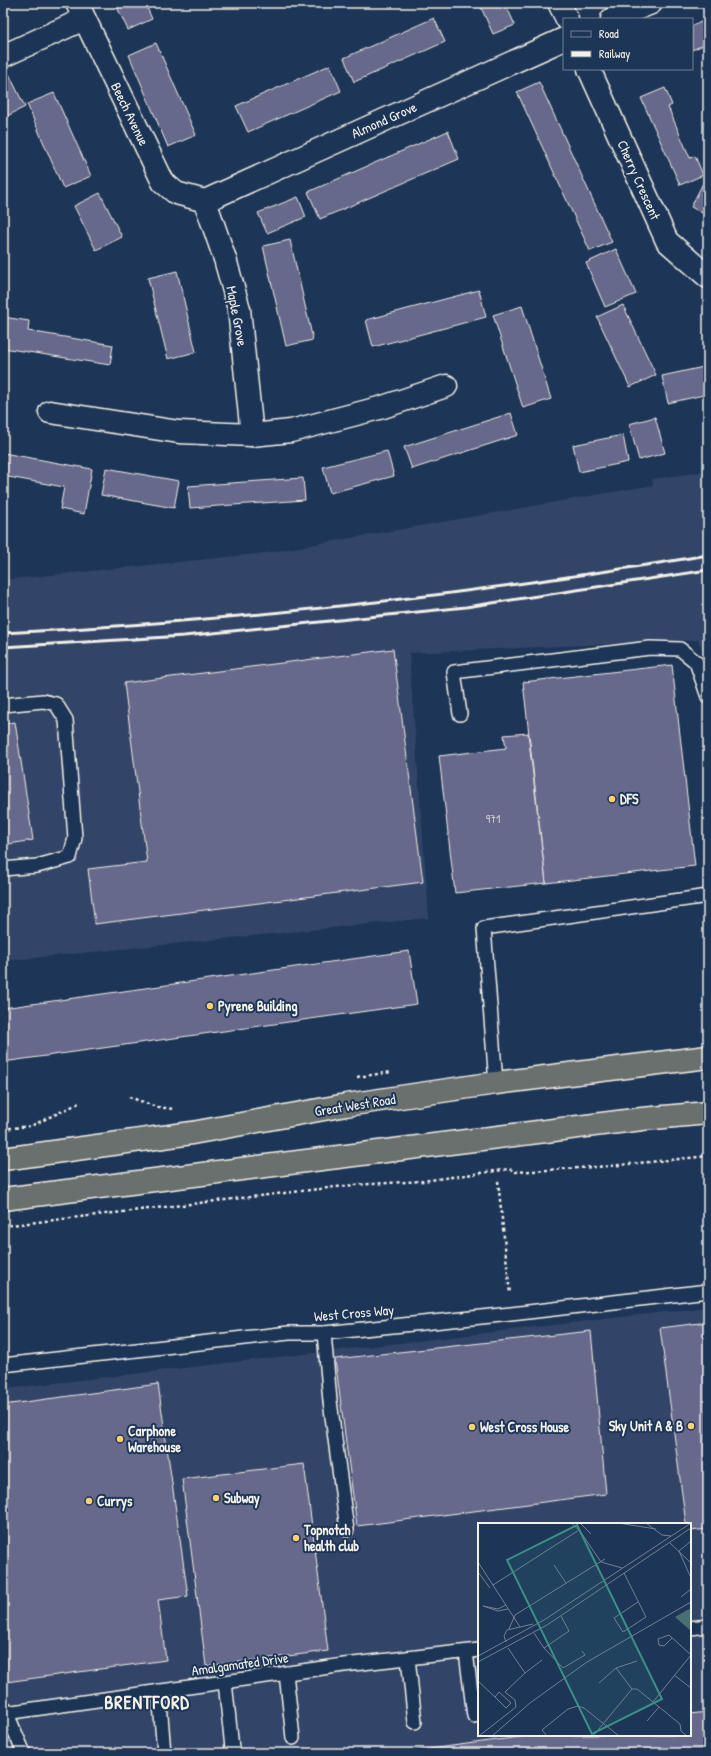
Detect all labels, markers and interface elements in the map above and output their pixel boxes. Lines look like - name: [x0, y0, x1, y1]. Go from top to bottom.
- legend: [563, 18, 693, 70]
- text: Road: [599, 25, 619, 42]
- text: Railway: [599, 45, 630, 62]
- street label: Beech Avenue: [107, 79, 154, 149]
- street label: Almond Grove: [348, 97, 420, 142]
- street label: Cherry Crescent: [613, 137, 666, 223]
- street label: Maple Grove: [221, 284, 253, 348]
- place label: DFS: [620, 789, 639, 808]
- marker: DFS: [607, 794, 617, 804]
- house number: 971: [486, 810, 500, 827]
- place label: Pyrene Building: [218, 996, 297, 1017]
- marker: Pyrene Building: [205, 1001, 215, 1011]
- street label: Great West Road: [313, 1089, 397, 1120]
- street label: West Cross Way: [313, 1300, 395, 1326]
- place label: Sky Unit A & B: [609, 1416, 683, 1437]
- place label: West Cross House: [480, 1417, 570, 1436]
- place label: Carphone Warehouse: [128, 1421, 182, 1456]
- marker: Sky Unit A & B: [686, 1421, 696, 1431]
- marker: West Cross House: [467, 1422, 477, 1432]
- marker: Carphone Warehouse: [115, 1434, 125, 1444]
- place label: Subway: [224, 1488, 260, 1509]
- place label: Currys: [97, 1491, 133, 1512]
- marker: Subway: [211, 1493, 221, 1503]
- marker: Currys: [84, 1496, 94, 1506]
- place label: Topnotch health club: [303, 1520, 359, 1555]
- inset map: [478, 1523, 691, 1736]
- marker: Topnotch health club: [291, 1533, 301, 1543]
- street label: Amalgamated Drive: [190, 1647, 290, 1681]
- district label: BRENTFORD: [104, 1690, 190, 1715]

